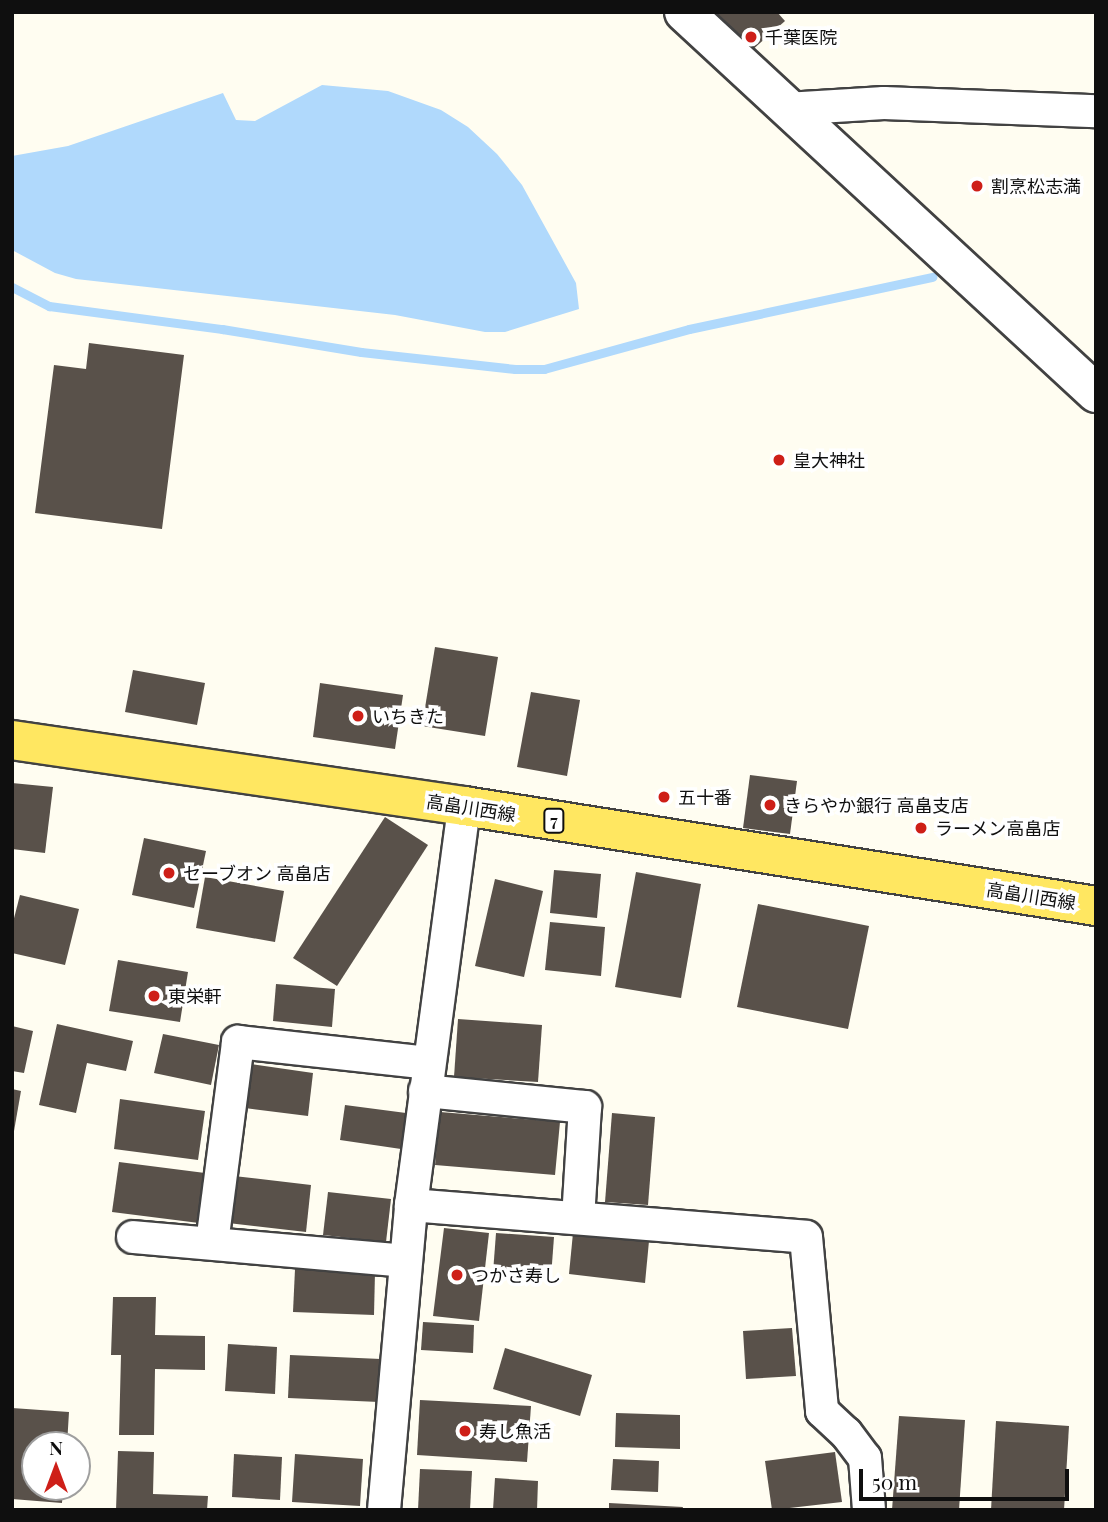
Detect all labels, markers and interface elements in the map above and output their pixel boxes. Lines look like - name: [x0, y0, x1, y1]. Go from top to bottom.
- place label: 千葉医院: [765, 26, 837, 48]
- marker: 千葉医院: [743, 29, 759, 45]
- place label: 割烹松志満: [991, 175, 1081, 197]
- marker: 割烹松志満: [969, 178, 985, 194]
- place label: 皇大神社: [793, 449, 865, 471]
- marker: 皇大神社: [771, 452, 787, 468]
- place label: いちきた: [372, 705, 444, 727]
- marker: いちきた: [350, 708, 366, 724]
- place label: 五十番: [678, 786, 732, 808]
- marker: 五十番: [656, 789, 672, 805]
- street label: 高畠川西線: [425, 790, 517, 826]
- place label: きらやか銀行 高畠支店: [784, 794, 968, 816]
- marker: きらやか銀行 高畠支店: [762, 797, 778, 813]
- road number: 7: [542, 808, 566, 834]
- place label: ラーメン高畠店: [935, 817, 1061, 839]
- marker: ラーメン高畠店: [913, 820, 929, 836]
- place label: セーブオン 高畠店: [183, 862, 331, 884]
- marker: セーブオン 高畠店: [161, 865, 177, 881]
- street label: 高畠川西線: [985, 878, 1077, 914]
- place label: 東栄軒: [168, 985, 222, 1007]
- marker: 東栄軒: [146, 988, 162, 1004]
- place label: つかさ寿し: [471, 1264, 561, 1286]
- marker: つかさ寿し: [449, 1267, 465, 1283]
- place label: 寿し魚活: [479, 1420, 551, 1442]
- marker: 寿し魚活: [457, 1423, 473, 1439]
- north arrow: [21, 1431, 91, 1501]
- text: N: [49, 1434, 63, 1460]
- scale bar: [863, 1456, 1073, 1500]
- text: 50 m: [872, 1467, 917, 1495]

